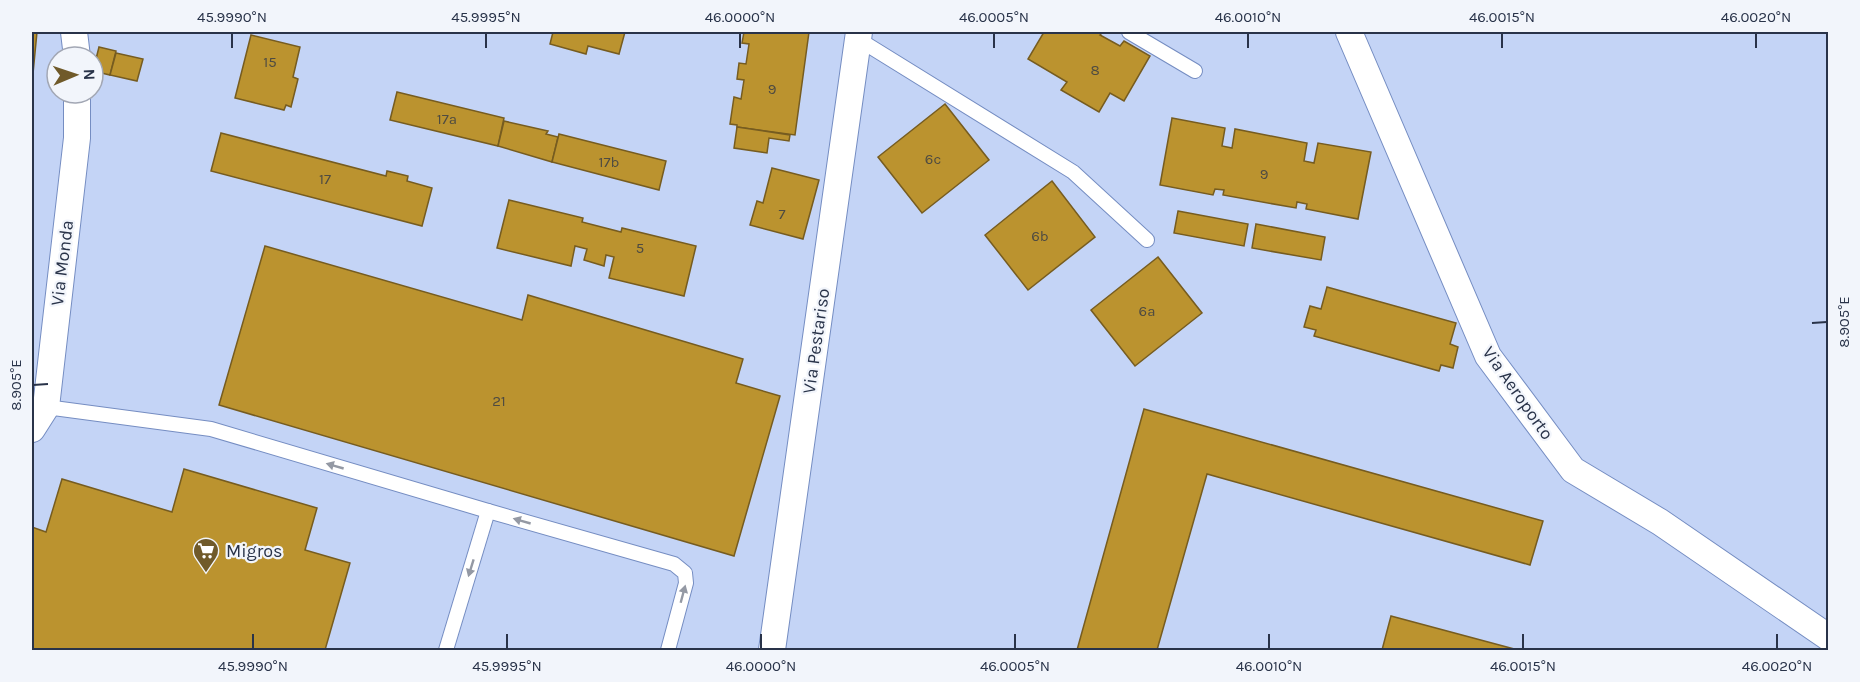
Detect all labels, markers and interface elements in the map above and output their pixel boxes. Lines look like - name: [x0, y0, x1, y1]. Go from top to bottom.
- text: 45.9990°N: [197, 8, 267, 26]
- text: 45.9995°N: [451, 8, 521, 26]
- text: 46.0000°N: [705, 8, 775, 26]
- text: 46.0005°N: [959, 8, 1029, 26]
- text: 46.0010°N: [1215, 8, 1281, 26]
- text: 46.0015°N: [1469, 8, 1535, 26]
- text: 46.0020°N: [1721, 8, 1791, 26]
- north arrow: [45, 45, 105, 105]
- house number: 15: [263, 53, 277, 71]
- house number: 8: [1090, 61, 1100, 79]
- text: N: [80, 68, 99, 81]
- house number: 9: [768, 80, 776, 98]
- house number: 17a: [437, 110, 457, 128]
- house number: 6c: [925, 150, 941, 168]
- house number: 17b: [599, 153, 619, 171]
- house number: 9: [1260, 165, 1268, 183]
- house number: 17: [319, 170, 331, 188]
- house number: 7: [778, 205, 786, 223]
- street label: Via Monda: [46, 219, 78, 307]
- house number: 6b: [1031, 227, 1049, 245]
- house number: 5: [636, 239, 644, 257]
- street label: Via Pestariso: [798, 287, 834, 395]
- text: 8.905°E: [1835, 296, 1853, 348]
- house number: 6a: [1139, 302, 1155, 320]
- street label: Via Aeroporto: [1478, 342, 1558, 444]
- text: 8.905°E: [7, 359, 25, 411]
- house number: 21: [492, 392, 506, 410]
- one-way arrow: [325, 461, 343, 470]
- one-way arrow: [513, 516, 531, 525]
- supermarket icon: Migros: [191, 536, 221, 574]
- place label: Migros: [226, 540, 283, 562]
- one-way arrow: [466, 559, 475, 577]
- one-way arrow: [679, 585, 689, 603]
- text: 45.9990°N: [218, 657, 288, 675]
- text: 45.9995°N: [472, 657, 542, 675]
- text: 46.0000°N: [726, 657, 796, 675]
- text: 46.0005°N: [980, 657, 1050, 675]
- text: 46.0010°N: [1236, 657, 1302, 675]
- text: 46.0015°N: [1490, 657, 1556, 675]
- text: 46.0020°N: [1742, 657, 1812, 675]

